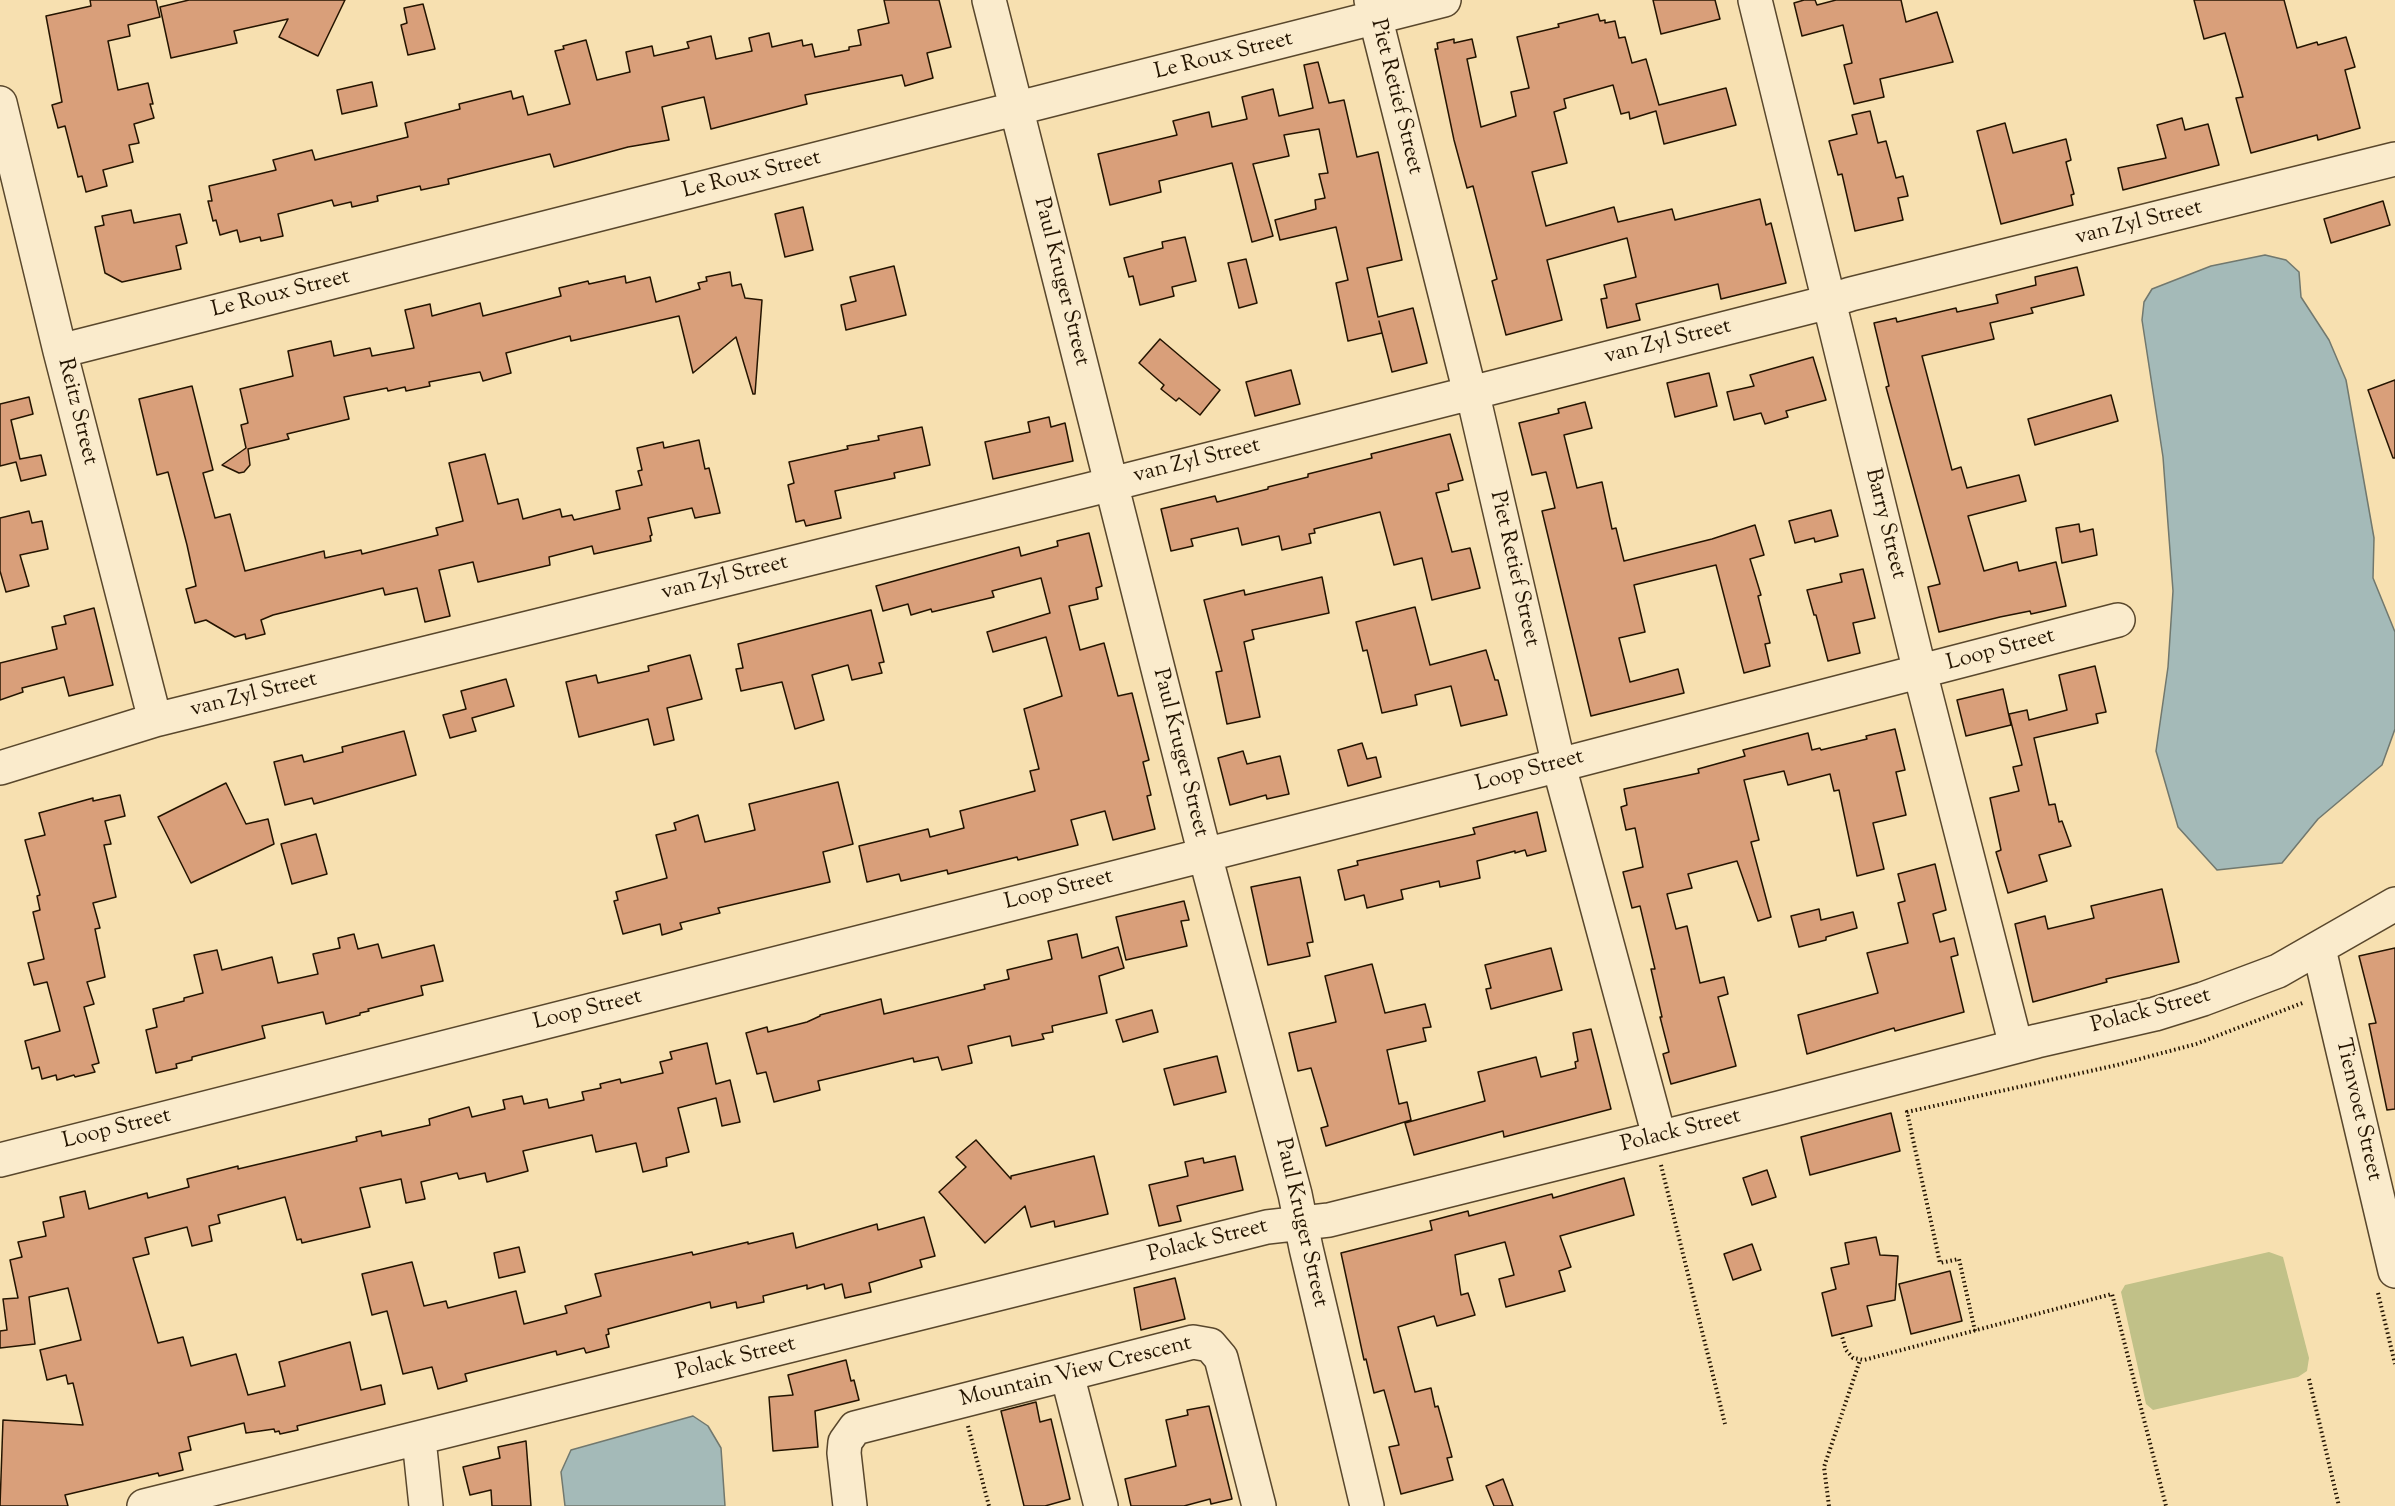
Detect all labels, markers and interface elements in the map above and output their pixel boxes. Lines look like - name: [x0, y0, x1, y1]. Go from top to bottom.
- street label: Piet Retief Street: [1363, 17, 1427, 177]
- street label: Le Roux Street: [1152, 27, 1296, 87]
- street label: Le Roux Street: [680, 146, 824, 206]
- street label: Paul Kruger Street: [1026, 195, 1094, 369]
- street label: van Zyl Street: [2073, 195, 2205, 253]
- street label: Le Roux Street: [209, 265, 353, 325]
- street label: van Zyl Street: [1602, 314, 1734, 372]
- street label: Reitz Street: [50, 356, 102, 468]
- street label: van Zyl Street: [1131, 433, 1263, 491]
- street label: Barry Street: [1858, 466, 1910, 582]
- street label: Piet Retief Street: [1482, 489, 1544, 649]
- street label: van Zyl Street: [659, 550, 791, 608]
- street label: Loop Street: [1944, 624, 2058, 678]
- street label: Paul Kruger Street: [1145, 666, 1213, 840]
- street label: van Zyl Street: [188, 667, 320, 725]
- street label: Loop Street: [1473, 745, 1587, 799]
- street label: Loop Street: [1002, 865, 1116, 917]
- street label: Polack Street: [2088, 983, 2214, 1041]
- street label: Loop Street: [531, 985, 645, 1037]
- street label: Tienvoet Street: [2328, 1036, 2386, 1184]
- street label: Loop Street: [60, 1104, 174, 1156]
- street label: Polack Street: [1618, 1104, 1744, 1160]
- street label: Paul Kruger Street: [1268, 1136, 1332, 1310]
- street label: Polack Street: [1145, 1214, 1271, 1270]
- street label: Mountain View Crescent: [957, 1331, 1195, 1415]
- street label: Polack Street: [673, 1332, 799, 1388]

